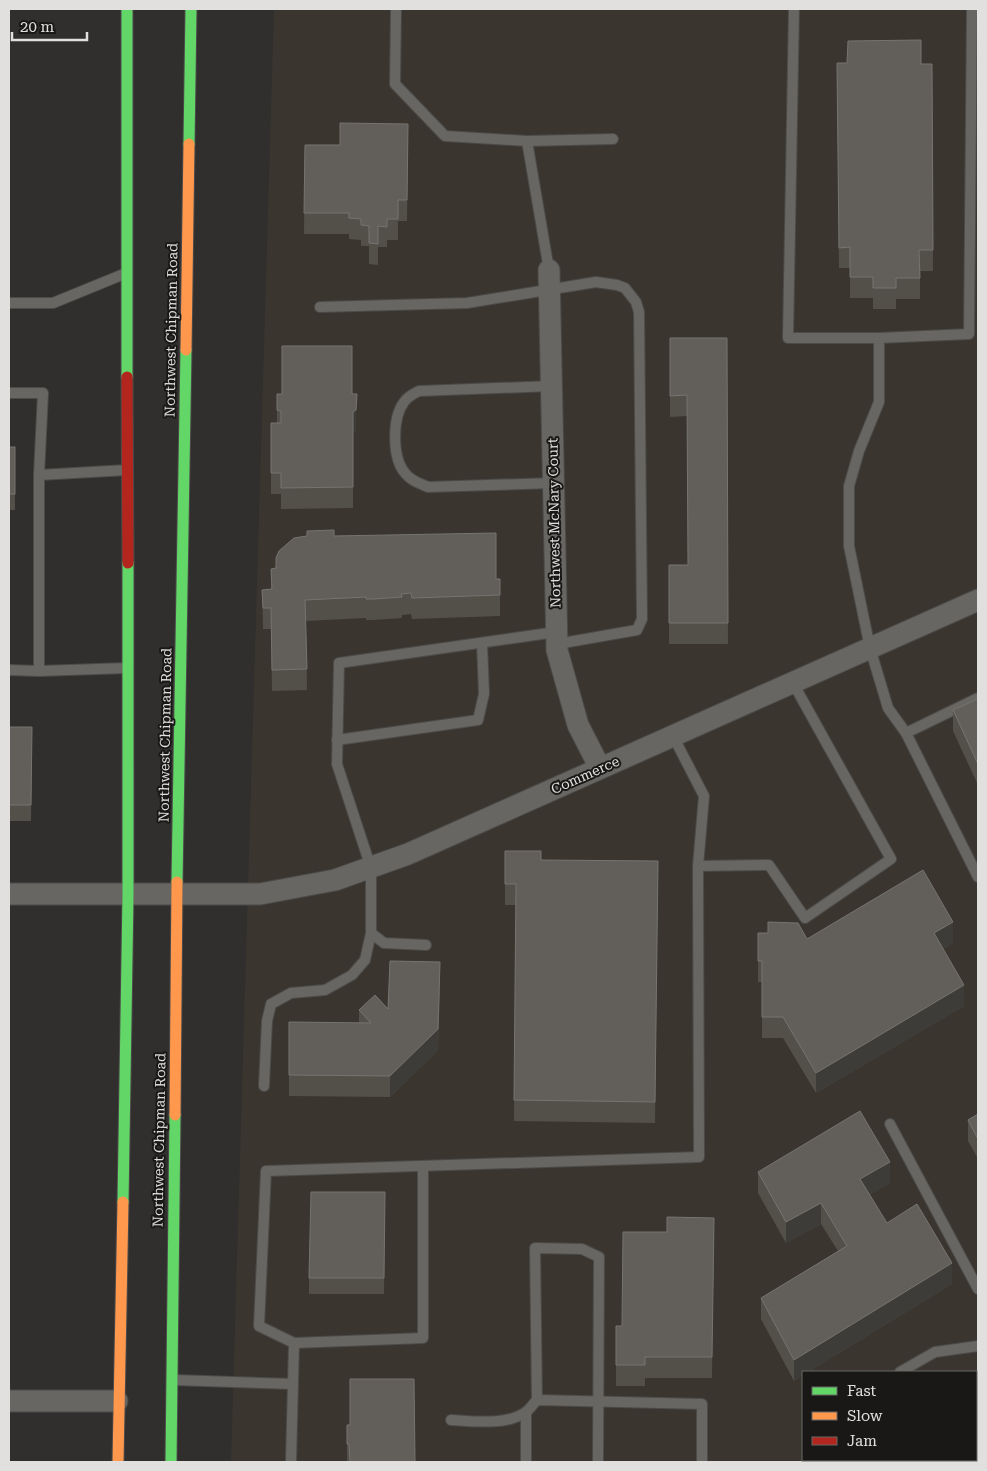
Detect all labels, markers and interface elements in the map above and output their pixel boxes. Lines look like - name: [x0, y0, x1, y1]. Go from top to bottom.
- scale bar: [12, 10, 88, 42]
- text: 20 m: [20, 18, 55, 36]
- street label: Northwest Chipman Road: [161, 243, 181, 417]
- street label: Northwest McNary Court: [545, 438, 563, 608]
- street label: Northwest Chipman Road: [155, 648, 175, 822]
- street label: Commerce: [548, 753, 622, 797]
- street label: Northwest Chipman Road: [149, 1053, 169, 1227]
- legend: [802, 1371, 977, 1461]
- text: Fast: [847, 1382, 877, 1400]
- text: Slow: [847, 1407, 883, 1425]
- text: Jam: [847, 1432, 877, 1450]

